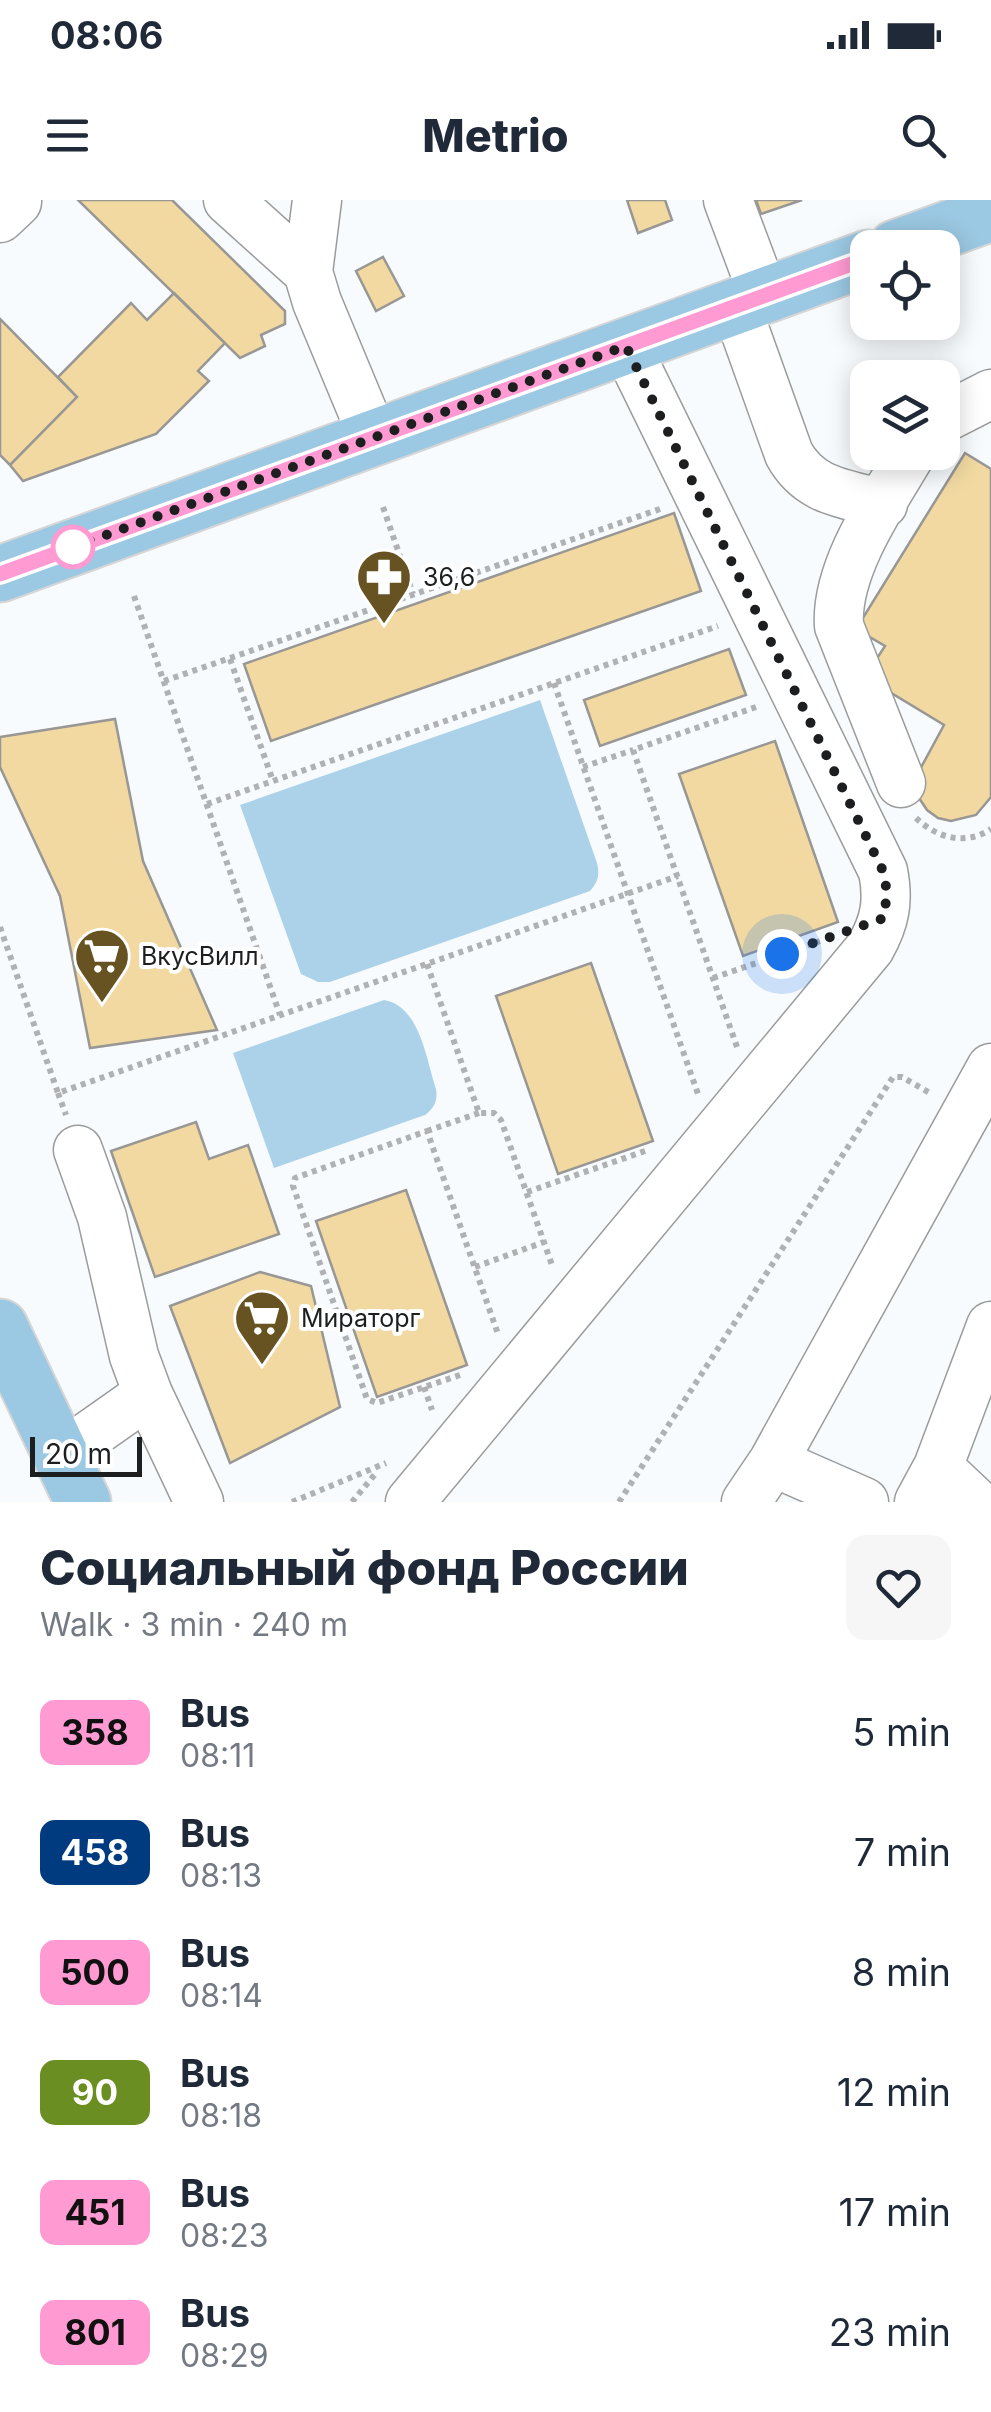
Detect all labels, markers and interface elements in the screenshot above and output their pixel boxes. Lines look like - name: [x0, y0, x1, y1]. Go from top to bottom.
- text: 08:06: [50, 12, 163, 58]
- icon: menu: [40, 108, 95, 163]
- text: Metrio: [422, 108, 569, 163]
- icon: search: [896, 108, 951, 163]
- map controls: [850, 230, 960, 470]
- button: locate: [850, 230, 960, 340]
- button: layers: [850, 360, 960, 470]
- unlabelled marker: [52, 526, 94, 568]
- pharmacy icon: 36,6: [354, 547, 414, 626]
- place label: 36,6: [423, 562, 475, 592]
- supermarket icon: ВкусВилл: [72, 926, 132, 1005]
- your location: [757, 929, 807, 979]
- place label: ВкусВилл: [141, 941, 259, 971]
- supermarket icon: Мираторг: [232, 1288, 292, 1367]
- place label: Мираторг: [301, 1303, 420, 1333]
- scale bar: [30, 1432, 142, 1476]
- text: 20 m: [45, 1437, 112, 1471]
- button: heart: [846, 1535, 951, 1640]
- text: Социальный фонд России: [40, 1538, 689, 1597]
- text: Walk · 3 min · 240 m: [40, 1605, 348, 1644]
- text: Bus: [180, 1690, 250, 1736]
- text: 5 min: [852, 1709, 951, 1755]
- text: 358: [61, 1711, 129, 1753]
- text: 08:11: [180, 1736, 255, 1775]
- text: Bus: [180, 1810, 250, 1856]
- text: 7 min: [854, 1829, 951, 1875]
- text: 458: [61, 1831, 129, 1873]
- text: 08:13: [180, 1856, 262, 1895]
- text: Bus: [180, 1930, 250, 1976]
- text: 8 min: [852, 1949, 951, 1995]
- text: 500: [60, 1951, 130, 1993]
- text: 08:14: [180, 1976, 263, 2015]
- text: Bus: [180, 2050, 250, 2096]
- text: 12 min: [837, 2069, 951, 2115]
- text: 90: [72, 2071, 118, 2113]
- text: 08:18: [180, 2096, 262, 2135]
- text: Bus: [180, 2170, 250, 2216]
- text: 17 min: [838, 2189, 951, 2235]
- text: 451: [64, 2191, 126, 2233]
- text: 08:23: [180, 2216, 268, 2255]
- text: Bus: [180, 2290, 250, 2336]
- text: 23 min: [829, 2309, 951, 2355]
- text: 801: [64, 2311, 126, 2353]
- text: 08:29: [180, 2336, 269, 2375]

